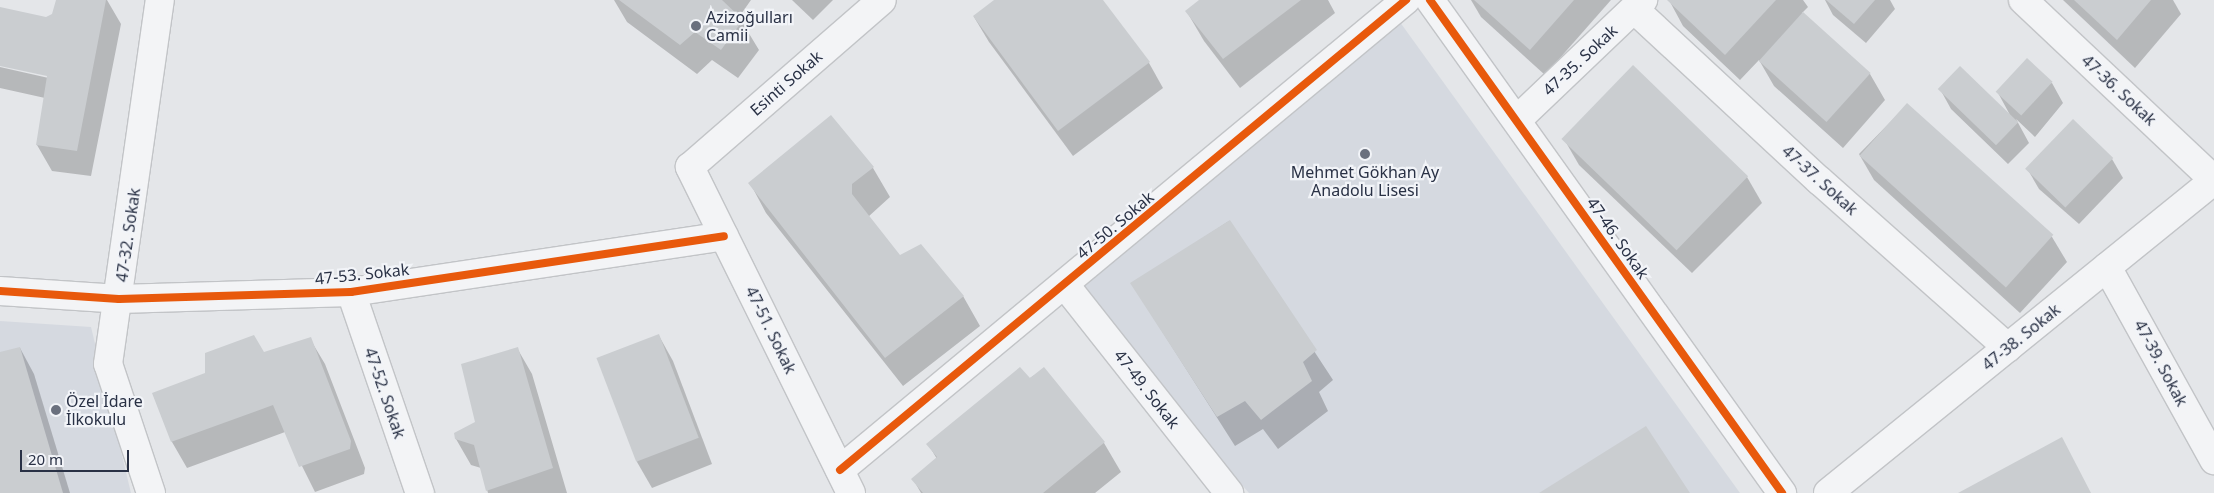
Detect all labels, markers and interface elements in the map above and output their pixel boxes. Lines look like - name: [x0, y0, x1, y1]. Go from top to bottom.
- place label: Azizoğulları Camii: [706, 7, 793, 45]
- marker: Azizoğulları Camii: [690, 20, 702, 32]
- street label: 47-35. Sokak: [1539, 21, 1621, 99]
- street label: Esinti Sokak: [746, 47, 826, 119]
- street label: 47-36. Sokak: [2078, 51, 2160, 129]
- street label: 47-37. Sokak: [1778, 141, 1862, 219]
- marker: Mehmet Gökhan Ay Anadolu Lisesi: [1359, 148, 1371, 160]
- place label: Mehmet Gökhan Ay Anadolu Lisesi: [1291, 162, 1439, 200]
- street label: 47-32. Sokak: [112, 187, 144, 283]
- street label: 47-50. Sokak: [1073, 187, 1157, 263]
- street label: 47-46. Sokak: [1583, 194, 1653, 282]
- street label: 47-53. Sokak: [314, 260, 410, 288]
- street label: 47-51. Sokak: [742, 283, 800, 377]
- street label: 47-38. Sokak: [1978, 300, 2064, 374]
- street label: 47-39. Sokak: [2130, 317, 2192, 409]
- street label: 47-52. Sokak: [361, 345, 409, 441]
- street label: 47-49. Sokak: [1110, 346, 1184, 432]
- place label: Özel İdare İlkokulu: [66, 391, 143, 429]
- marker: Özel İdare İlkokulu: [50, 404, 62, 416]
- scale bar: [22, 440, 131, 472]
- text: 20 m: [28, 449, 63, 469]

